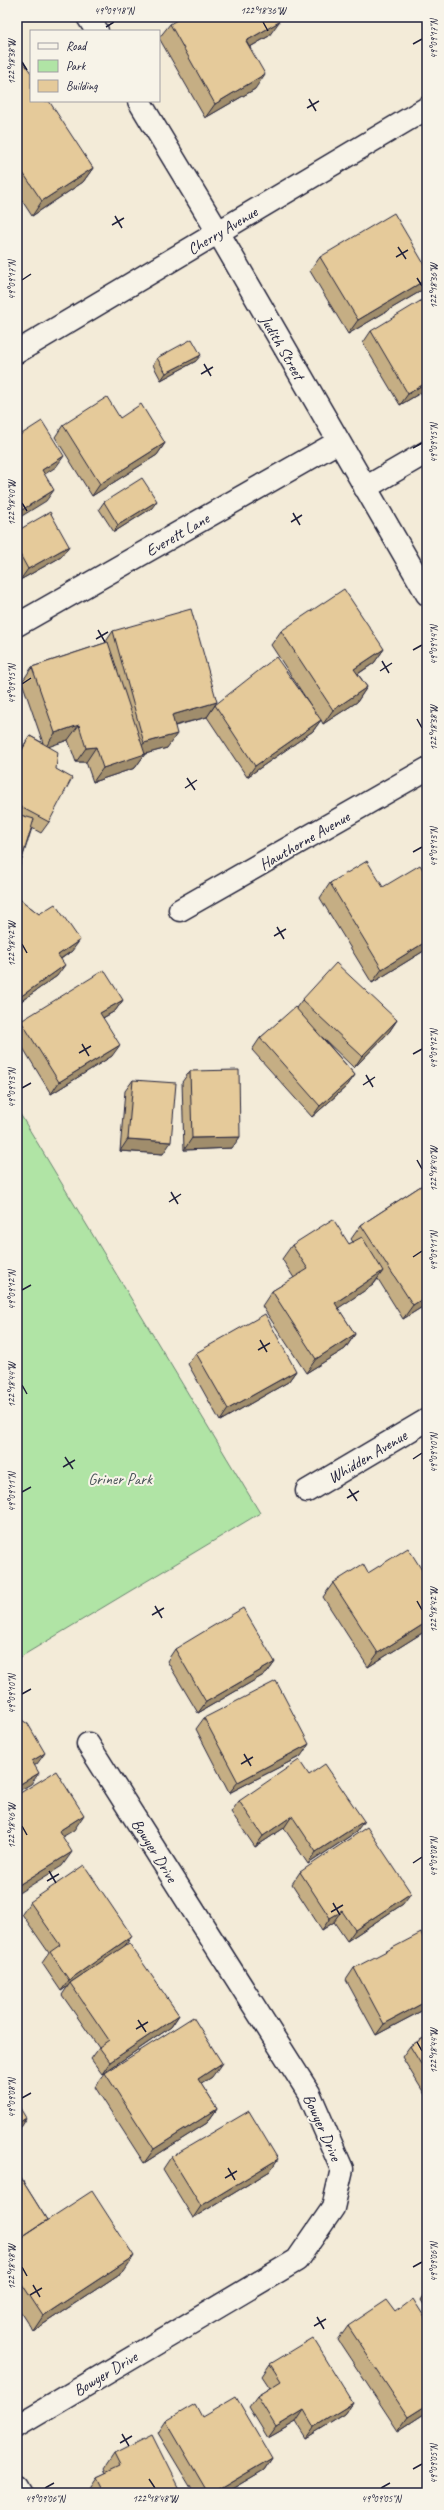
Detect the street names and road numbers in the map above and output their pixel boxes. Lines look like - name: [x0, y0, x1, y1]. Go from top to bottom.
- street label: Cherry Avenue: [184, 201, 263, 259]
- street label: Judith Street: [255, 311, 310, 386]
- street label: Everett Lane: [142, 508, 214, 561]
- street label: Hawthorne Avenue: [256, 806, 355, 875]
- street label: Whidden Avenue: [325, 1425, 412, 1488]
- street label: Bowyer Drive: [127, 1815, 182, 1887]
- street label: Bowyer Drive: [299, 2091, 346, 2166]
- street label: Bowyer Drive: [70, 2346, 143, 2401]

